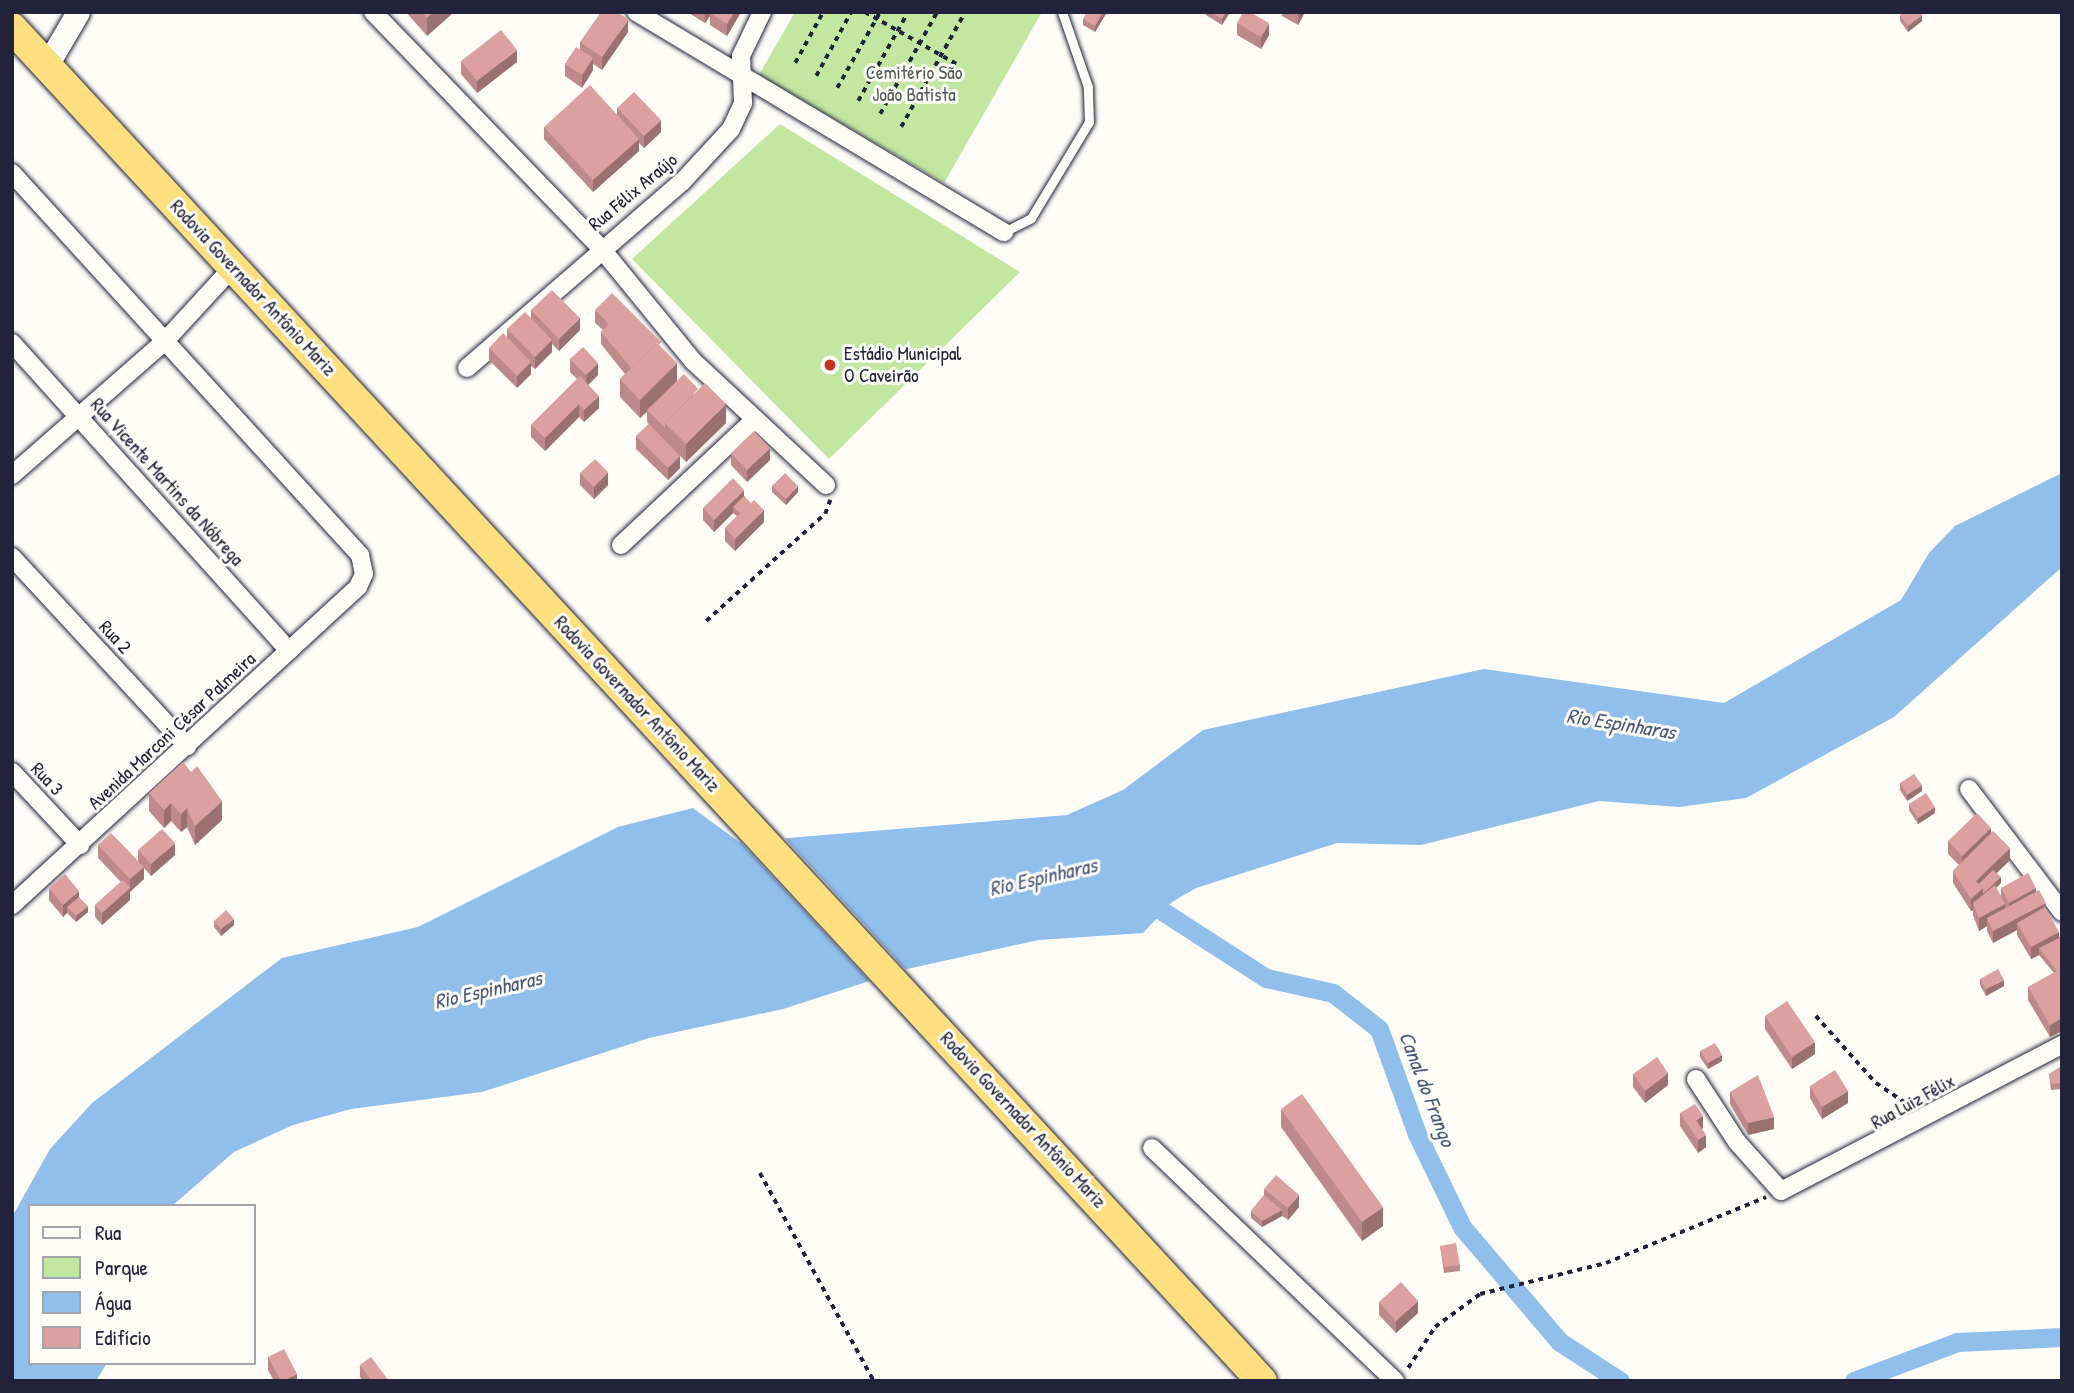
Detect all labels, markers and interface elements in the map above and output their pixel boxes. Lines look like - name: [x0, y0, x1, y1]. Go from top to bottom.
- park label: Cemitério São João Batista: [866, 62, 962, 106]
- street label: Rua Félix Araújo: [584, 148, 682, 236]
- street label: Rodovia Governador Antônio Mariz: [165, 195, 341, 381]
- place label: Estádio Municipal O Caveirão: [844, 343, 961, 387]
- marker: Estádio Municipal O Caveirão: [822, 357, 838, 373]
- street label: Rua Vicente Martins da Nóbrega: [86, 393, 248, 571]
- street label: Rodovia Governador Antônio Mariz: [549, 611, 725, 797]
- street label: Rua 2: [94, 616, 136, 658]
- street label: Avenida Marconi César Palmeira: [84, 648, 260, 814]
- water label: Rio Espinharas: [1565, 703, 1677, 745]
- street label: Rua 3: [26, 758, 68, 800]
- water label: Rio Espinharas: [987, 852, 1099, 902]
- water label: Rio Espinharas: [432, 965, 544, 1015]
- street label: Rodovia Governador Antônio Mariz: [935, 1027, 1111, 1213]
- water label: Canal do Frango: [1394, 1028, 1460, 1150]
- street label: Rua Luiz Félix: [1867, 1070, 1959, 1134]
- legend: [28, 1204, 256, 1365]
- text: Rua: [95, 1218, 121, 1247]
- text: Parque: [95, 1253, 148, 1282]
- text: Água: [95, 1288, 131, 1317]
- text: Edifício: [95, 1323, 151, 1352]

